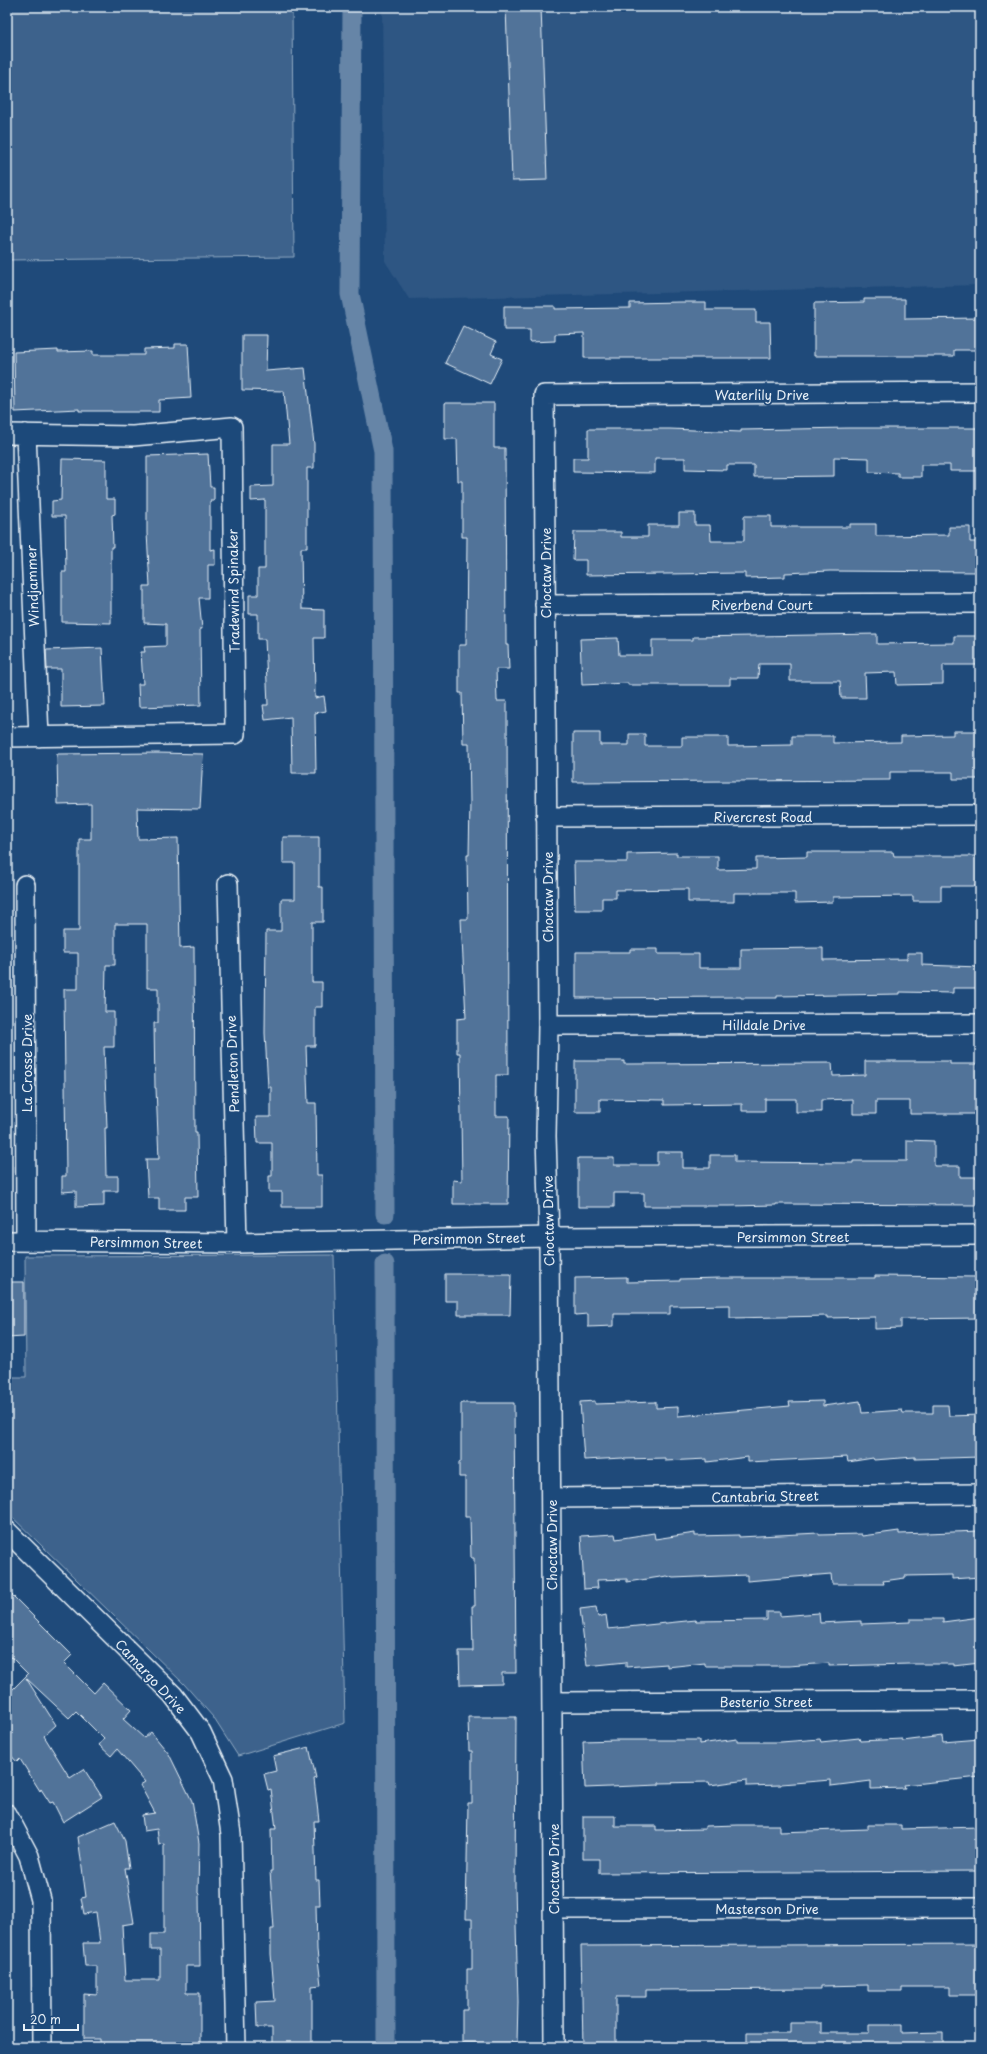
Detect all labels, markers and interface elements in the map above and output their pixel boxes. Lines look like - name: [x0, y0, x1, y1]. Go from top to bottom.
- street label: Waterlily Drive: [715, 385, 809, 404]
- street label: Choctaw Drive: [536, 527, 555, 618]
- street label: Tradewind Spinaker: [222, 528, 244, 653]
- street label: Windjammer: [21, 544, 43, 627]
- street label: Riverbend Court: [711, 595, 813, 614]
- street label: Rivercrest Road: [714, 807, 813, 826]
- street label: Choctaw Drive: [538, 851, 557, 942]
- street label: La Crosse Drive: [17, 1014, 36, 1112]
- street label: Pendleton Drive: [221, 1015, 243, 1113]
- street label: Hilldale Drive: [722, 1015, 806, 1034]
- street label: Choctaw Drive: [538, 1175, 558, 1267]
- street label: Persimmon Street: [737, 1227, 849, 1246]
- street label: Persimmon Street: [413, 1228, 525, 1248]
- street label: Persimmon Street: [90, 1232, 202, 1252]
- street label: Cantabria Street: [711, 1486, 819, 1506]
- street label: Choctaw Drive: [542, 1499, 561, 1590]
- street label: Camargo Drive: [111, 1635, 191, 1718]
- street label: Besterio Street: [719, 1692, 813, 1711]
- street label: Choctaw Drive: [544, 1823, 563, 1914]
- street label: Masterson Drive: [715, 1899, 819, 1918]
- scale bar: [24, 2006, 78, 2032]
- text: 20 m: [30, 2010, 61, 2028]

